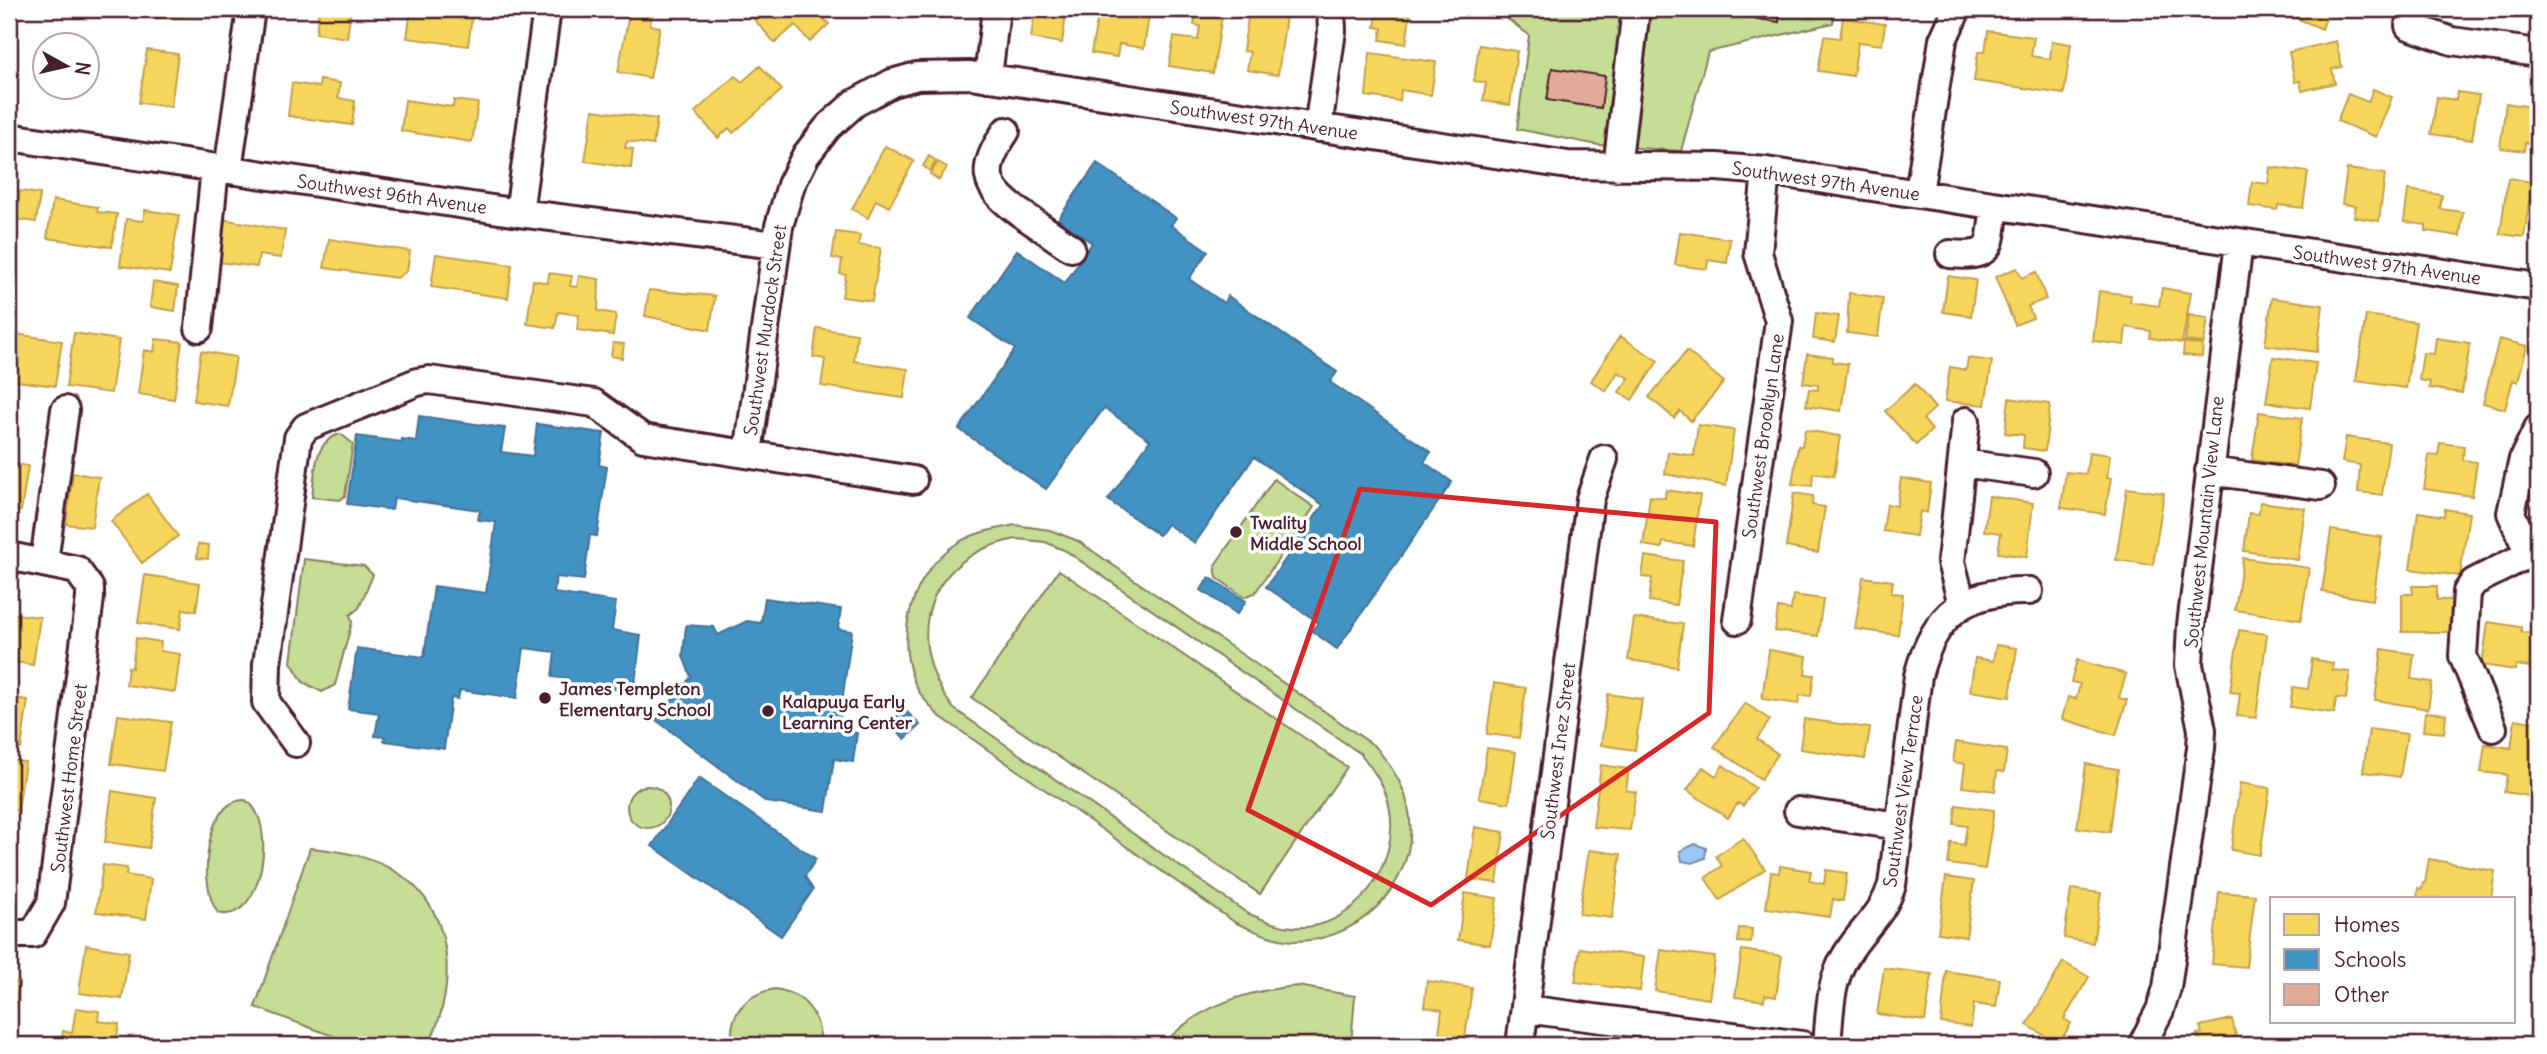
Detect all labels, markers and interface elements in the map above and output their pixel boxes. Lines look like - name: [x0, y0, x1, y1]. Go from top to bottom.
- north arrow: [32, 32, 102, 102]
- text: N: [70, 60, 96, 77]
- street label: Southwest 97th Avenue: [1169, 95, 1359, 145]
- street label: Southwest 97th Avenue: [1731, 156, 1921, 206]
- street label: Southwest 96th Avenue: [296, 169, 488, 219]
- street label: Southwest Murdock Street: [739, 223, 791, 437]
- street label: Southwest 97th Avenue: [2292, 240, 2482, 290]
- street label: Southwest Brooklyn Lane: [1737, 332, 1789, 540]
- street label: Southwest Mountain View Lane: [2179, 395, 2229, 649]
- place label: Twality Middle School: [1250, 511, 1362, 555]
- marker: Twality Middle School: [1228, 524, 1244, 540]
- street label: Southwest Inez Street: [1536, 661, 1580, 841]
- place label: James Templeton Elementary School: [559, 677, 711, 721]
- street label: Southwest Home Street: [46, 682, 92, 874]
- marker: James Templeton Elementary School: [537, 690, 553, 706]
- place label: Kalapuya Early Learning Center: [782, 690, 913, 734]
- street label: Southwest View Terrace: [1878, 693, 1928, 889]
- marker: Kalapuya Early Learning Center: [760, 703, 776, 719]
- legend: [2270, 897, 2516, 1023]
- text: Homes: [2334, 911, 2400, 938]
- text: Schools: [2334, 946, 2406, 973]
- text: Other: [2334, 981, 2390, 1008]

